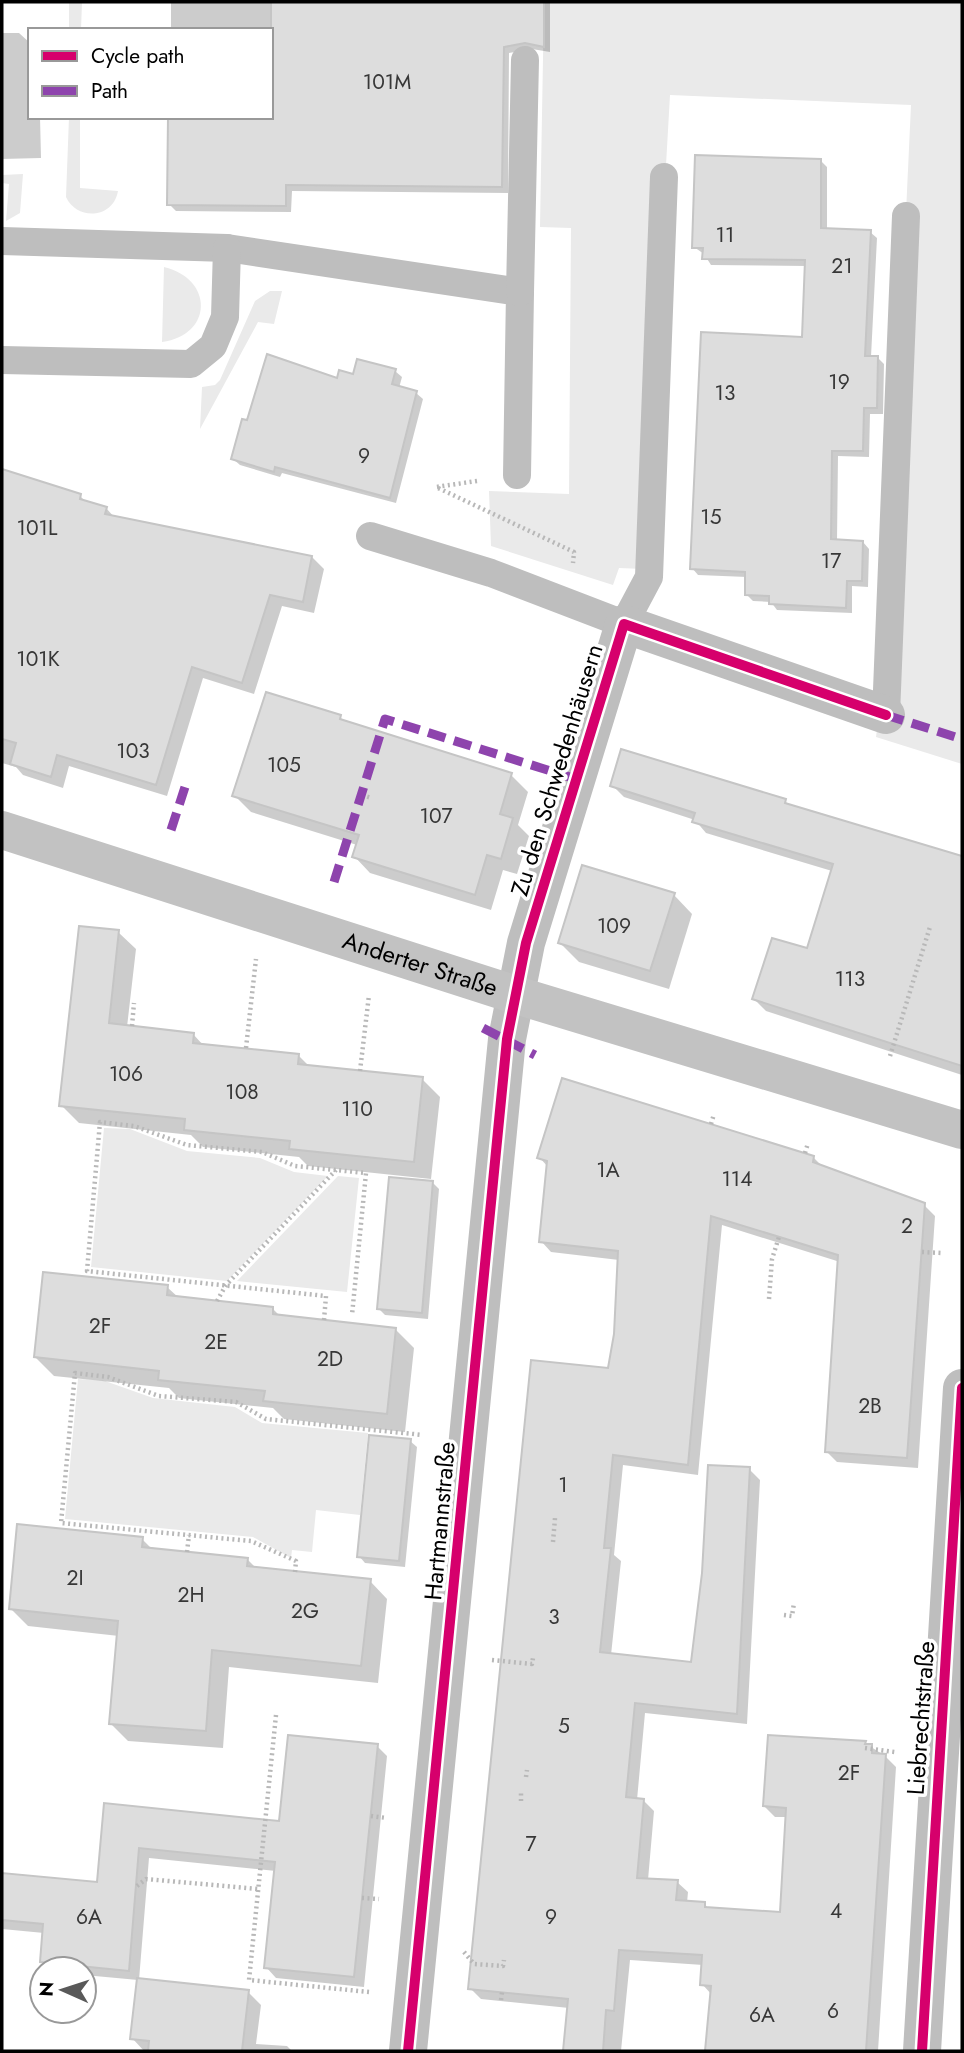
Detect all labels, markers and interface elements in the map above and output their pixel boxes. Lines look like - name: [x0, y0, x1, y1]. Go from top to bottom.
- legend: [28, 28, 273, 119]
- text: Cycle path: [91, 41, 184, 71]
- house number: 101M: [363, 67, 411, 97]
- text: Path: [91, 76, 128, 106]
- house number: 11: [716, 220, 734, 250]
- house number: 21: [831, 251, 853, 281]
- house number: 19: [828, 367, 850, 397]
- house number: 13: [715, 378, 735, 408]
- house number: 9: [358, 441, 370, 471]
- house number: 15: [700, 502, 722, 532]
- house number: 101L: [17, 513, 58, 543]
- house number: 17: [821, 546, 841, 576]
- street label: Zu den Schwedenhäusern: [502, 640, 612, 900]
- house number: 101K: [16, 644, 60, 674]
- house number: 103: [116, 736, 150, 766]
- house number: 105: [267, 750, 301, 780]
- house number: 107: [419, 801, 453, 831]
- house number: 109: [597, 911, 631, 941]
- street label: Anderter Straße: [338, 922, 502, 1005]
- house number: 113: [835, 964, 865, 994]
- house number: 106: [109, 1059, 143, 1089]
- house number: 108: [225, 1077, 259, 1107]
- house number: 110: [341, 1094, 373, 1124]
- house number: 1A: [596, 1155, 620, 1185]
- house number: 114: [721, 1164, 753, 1194]
- house number: 2: [901, 1211, 913, 1241]
- house number: 2F: [89, 1311, 111, 1341]
- house number: 2E: [204, 1327, 228, 1357]
- house number: 2D: [317, 1344, 343, 1374]
- house number: 2B: [858, 1391, 882, 1421]
- street label: Hartmannstraße: [415, 1440, 464, 1602]
- house number: 1: [558, 1470, 568, 1500]
- house number: 2I: [66, 1563, 84, 1593]
- house number: 2H: [178, 1580, 204, 1610]
- house number: 2G: [291, 1596, 319, 1626]
- house number: 3: [548, 1602, 560, 1632]
- street label: Liebrechtstraße: [898, 1640, 943, 1796]
- house number: 5: [558, 1711, 570, 1741]
- house number: 2F: [838, 1758, 860, 1788]
- house number: 7: [525, 1829, 537, 1859]
- house number: 4: [830, 1896, 842, 1926]
- house number: 6A: [76, 1902, 102, 1932]
- house number: 9: [545, 1902, 557, 1932]
- north arrow: [28, 1955, 98, 2025]
- text: N: [33, 1981, 60, 1997]
- house number: 6: [827, 1996, 839, 2026]
- house number: 6A: [749, 2000, 775, 2030]

